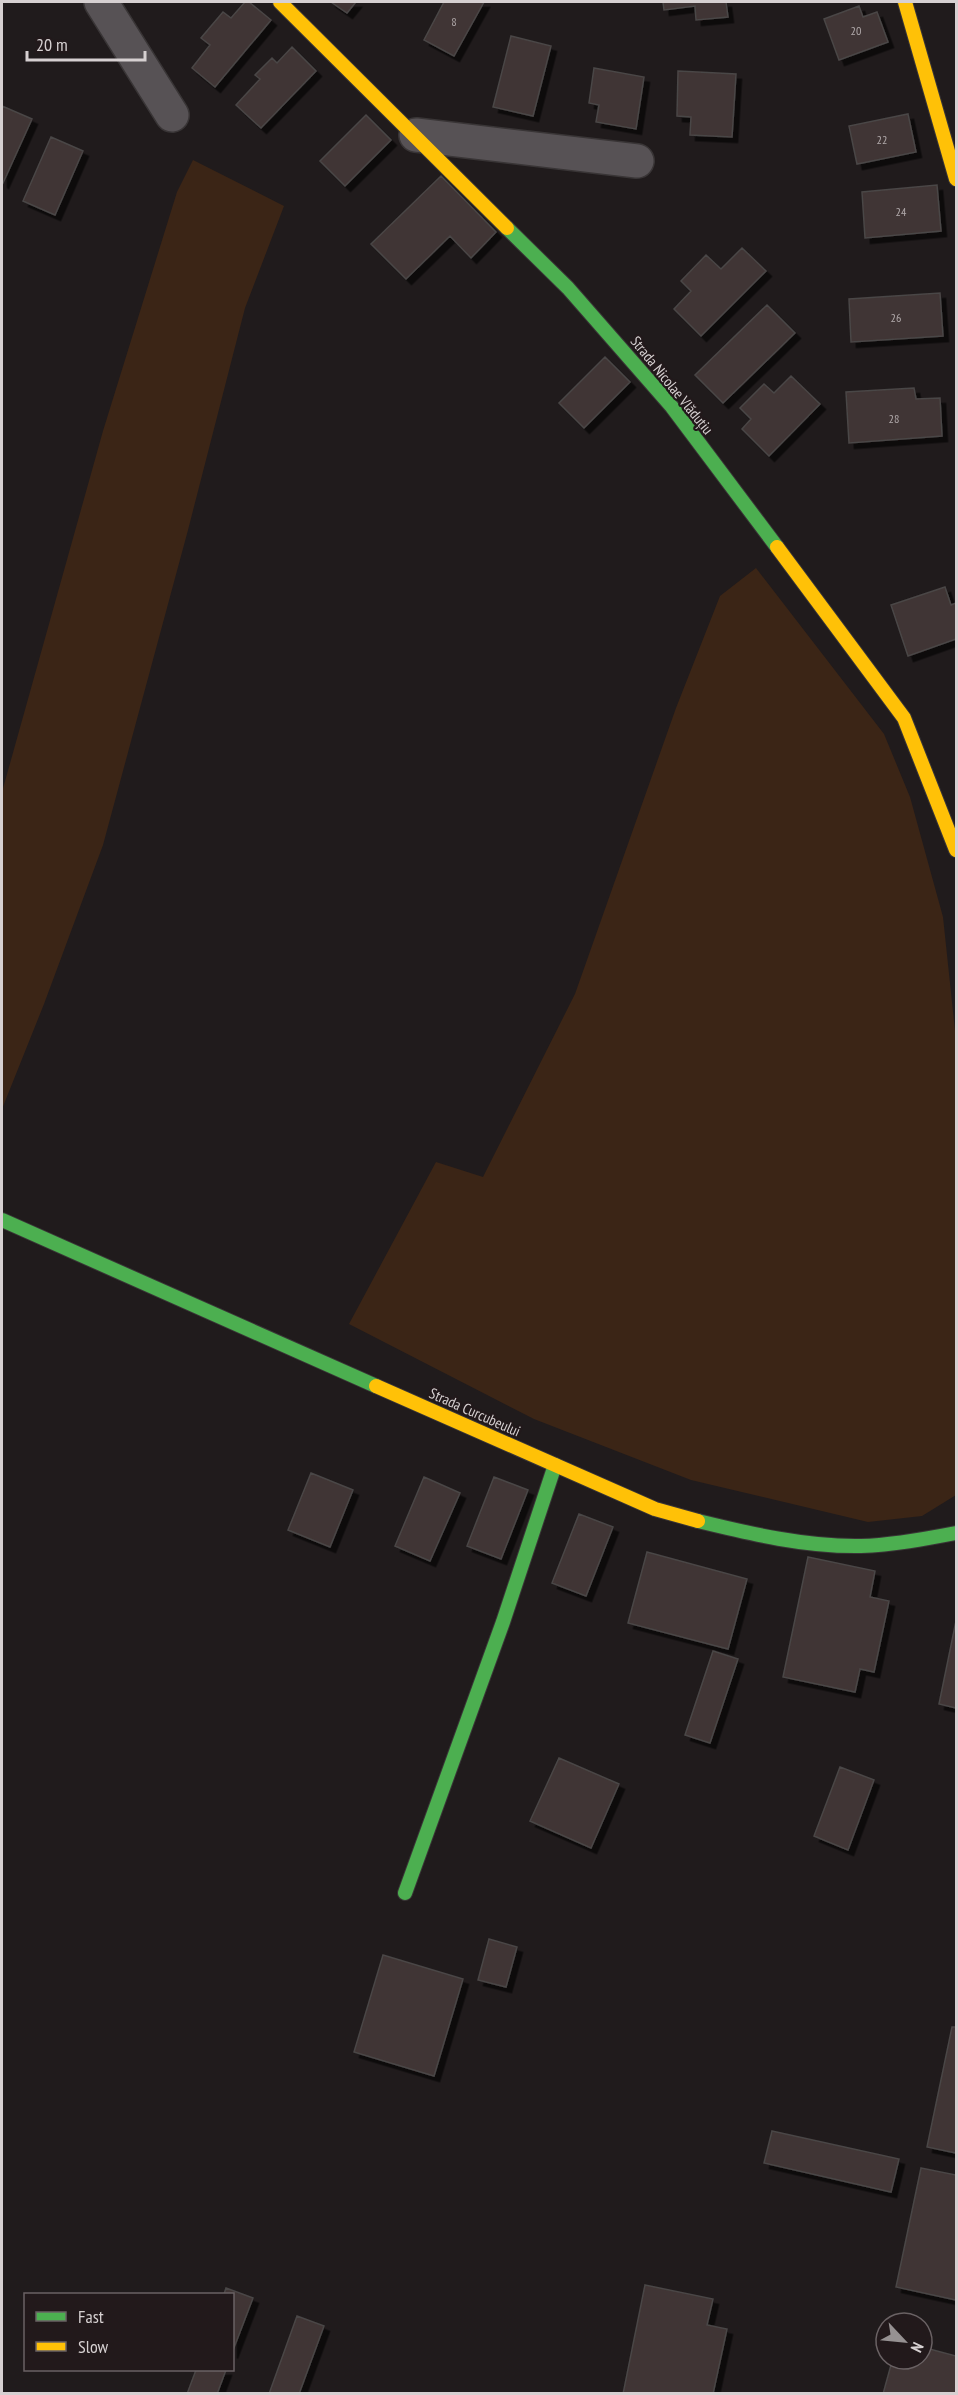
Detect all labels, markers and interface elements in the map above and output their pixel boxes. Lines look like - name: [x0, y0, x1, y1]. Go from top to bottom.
- house number: 8: [451, 14, 457, 29]
- house number: 20: [851, 23, 861, 38]
- scale bar: [27, 24, 146, 62]
- text: 20 m: [36, 33, 68, 56]
- house number: 22: [877, 132, 887, 147]
- house number: 24: [896, 204, 907, 219]
- house number: 26: [891, 310, 901, 325]
- street label: Strada Nicolae Vlăduțiu: [627, 332, 717, 438]
- house number: 28: [889, 411, 899, 426]
- street label: Strada Curcubeului: [426, 1383, 524, 1441]
- legend: [24, 2293, 234, 2371]
- text: Fast: [78, 2305, 104, 2328]
- north arrow: [874, 2311, 934, 2371]
- text: Slow: [78, 2335, 109, 2358]
- text: N: [907, 2339, 928, 2356]

